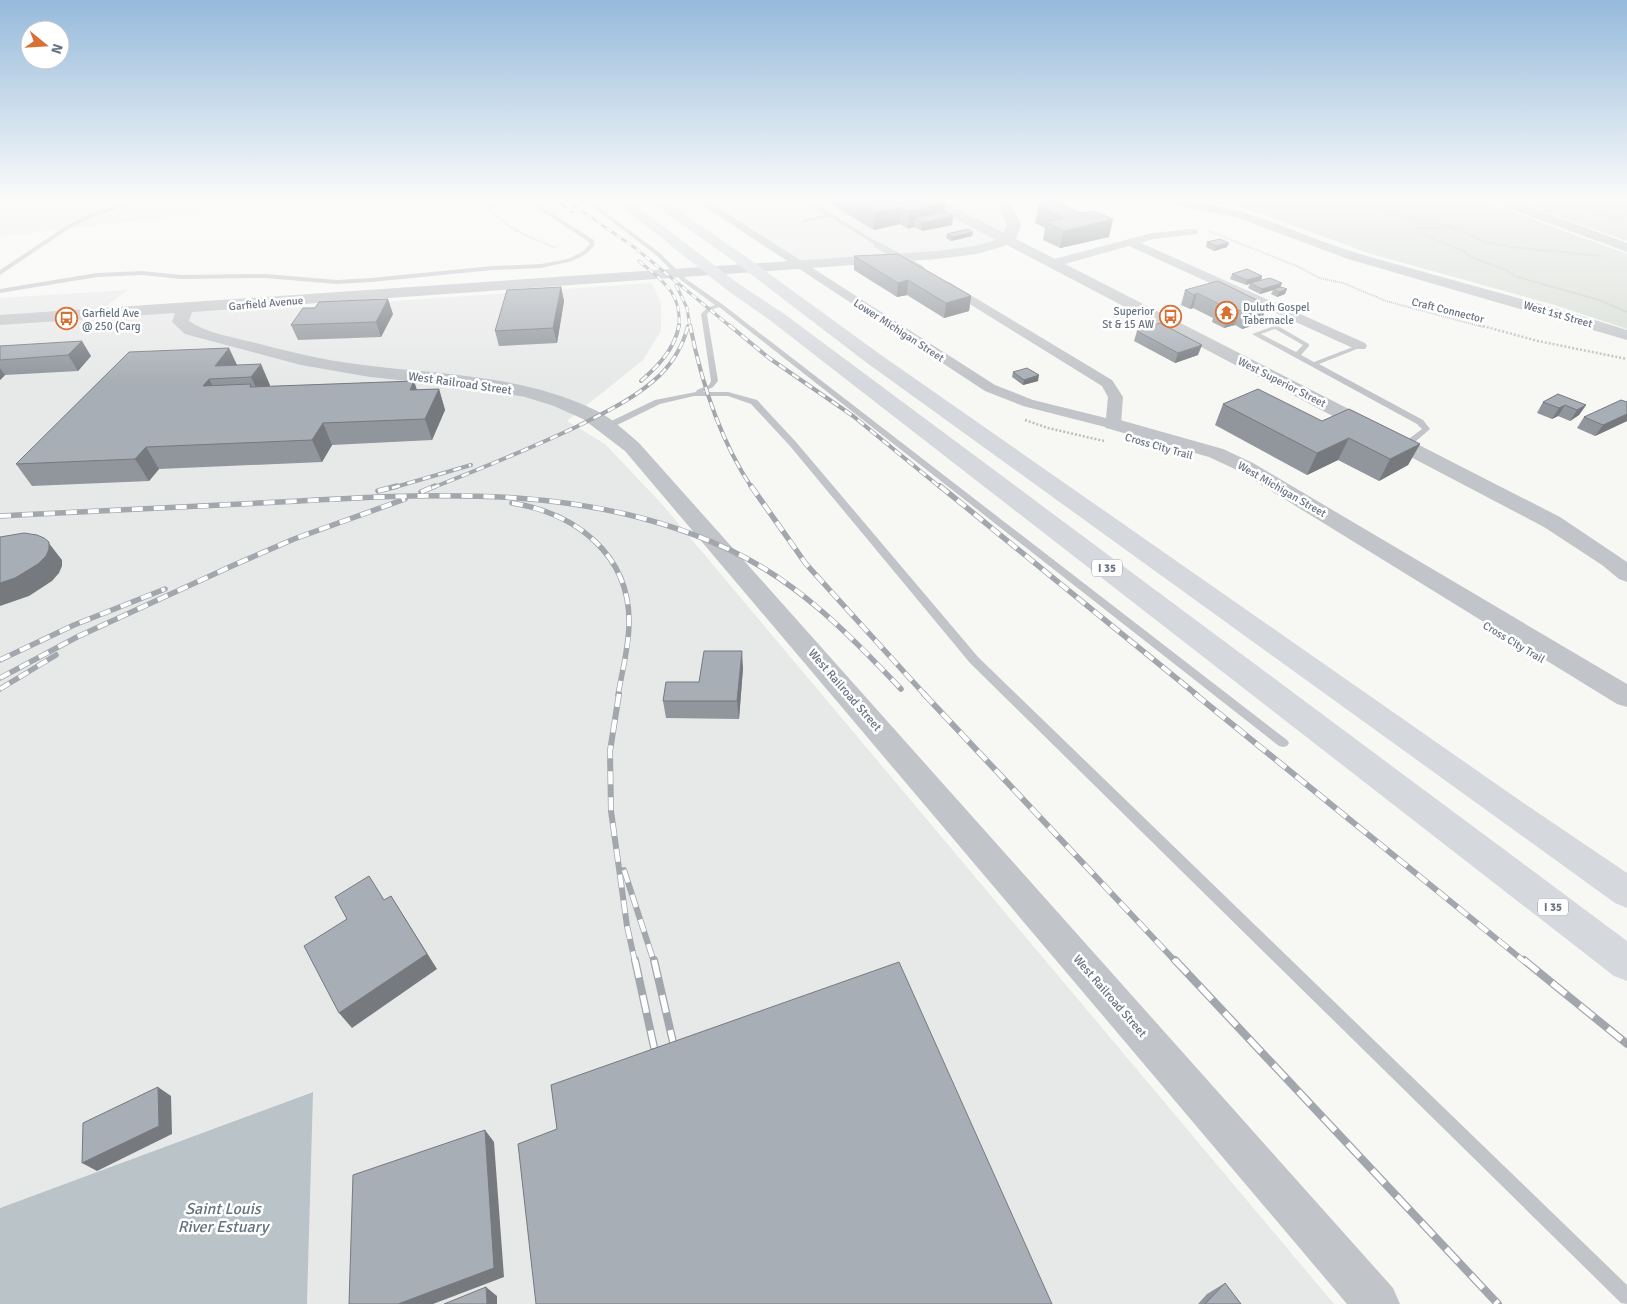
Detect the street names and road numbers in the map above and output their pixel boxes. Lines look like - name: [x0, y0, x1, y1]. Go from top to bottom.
- street label: Garfield Avenue: [228, 294, 304, 313]
- street label: Craft Connector: [1410, 295, 1485, 326]
- street label: Lower Michigan Street: [851, 296, 947, 365]
- street label: West 1st Street: [1522, 298, 1594, 331]
- street label: West Superior Street: [1236, 355, 1328, 410]
- street label: West Railroad Street: [407, 369, 513, 398]
- street label: Cross City Trail: [1123, 431, 1194, 462]
- street label: West Michigan Street: [1235, 459, 1328, 520]
- road number: I 35: [1092, 560, 1122, 576]
- street label: Cross City Trail: [1480, 619, 1547, 666]
- street label: West Railroad Street: [805, 646, 885, 735]
- road number: I 35: [1538, 899, 1568, 916]
- street label: West Railroad Street: [1070, 952, 1150, 1041]

